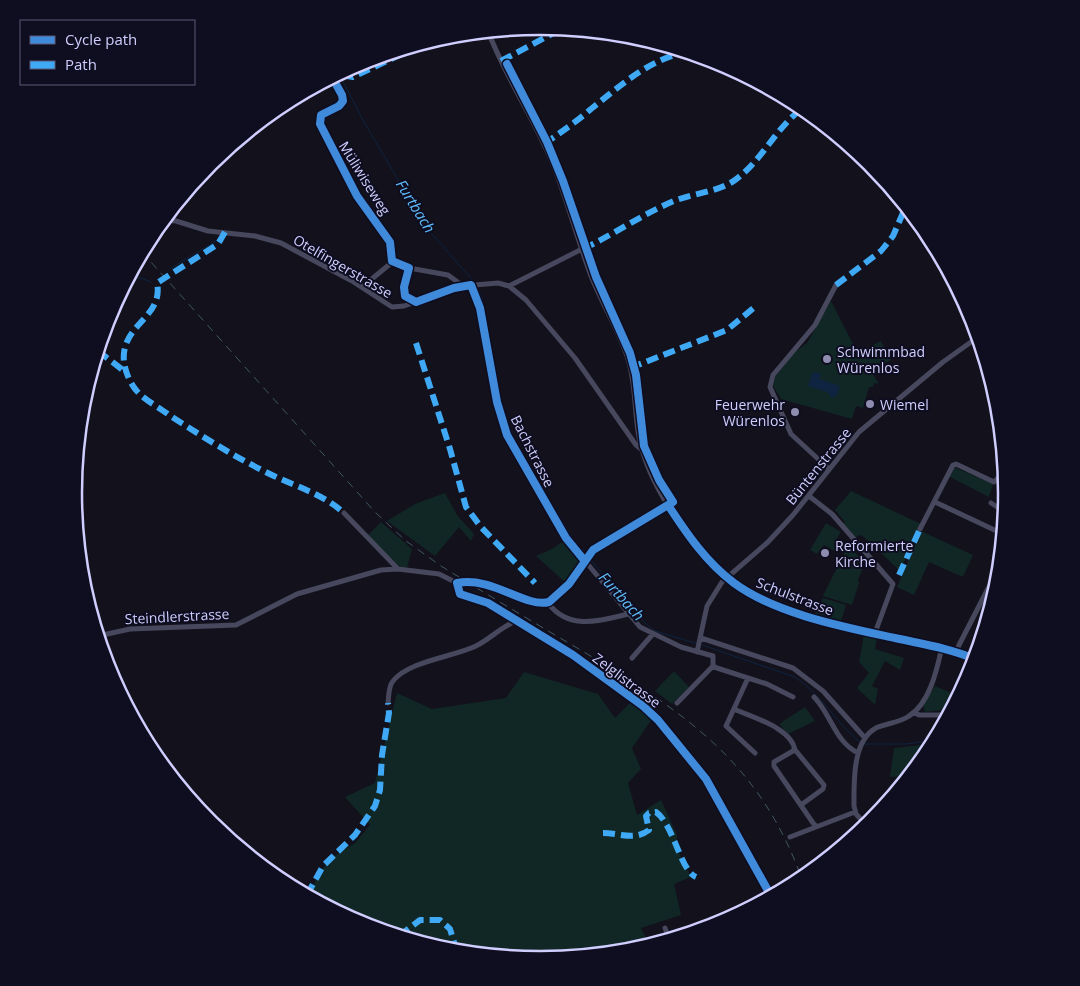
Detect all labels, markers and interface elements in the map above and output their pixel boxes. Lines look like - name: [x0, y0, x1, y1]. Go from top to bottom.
- legend: [20, 20, 195, 85]
- text: Cycle path: [65, 29, 137, 49]
- text: Path: [65, 54, 97, 74]
- street label: Müliwiseweg: [335, 138, 395, 219]
- water label: Furtbach: [392, 176, 440, 236]
- street label: Otelfingerstrasse: [290, 230, 396, 302]
- place label: Schwimmbad Würenlos: [837, 342, 925, 377]
- marker: Schwimmbad Würenlos: [821, 353, 833, 365]
- place label: Feuerwehr Würenlos: [715, 395, 785, 430]
- place label: Wiemel: [880, 395, 929, 414]
- marker: Wiemel: [864, 398, 876, 410]
- marker: Feuerwehr Würenlos: [789, 406, 801, 418]
- street label: Bachstrasse: [507, 412, 559, 490]
- street label: Büntenstrasse: [781, 423, 855, 509]
- place label: Reformierte Kirche: [835, 536, 913, 571]
- marker: Reformierte Kirche: [819, 547, 831, 559]
- water label: Furtbach: [595, 567, 649, 625]
- street label: Schulstrasse: [754, 573, 837, 620]
- street label: Steindlerstrasse: [124, 604, 230, 628]
- street label: Zelglistrasse: [589, 648, 665, 712]

